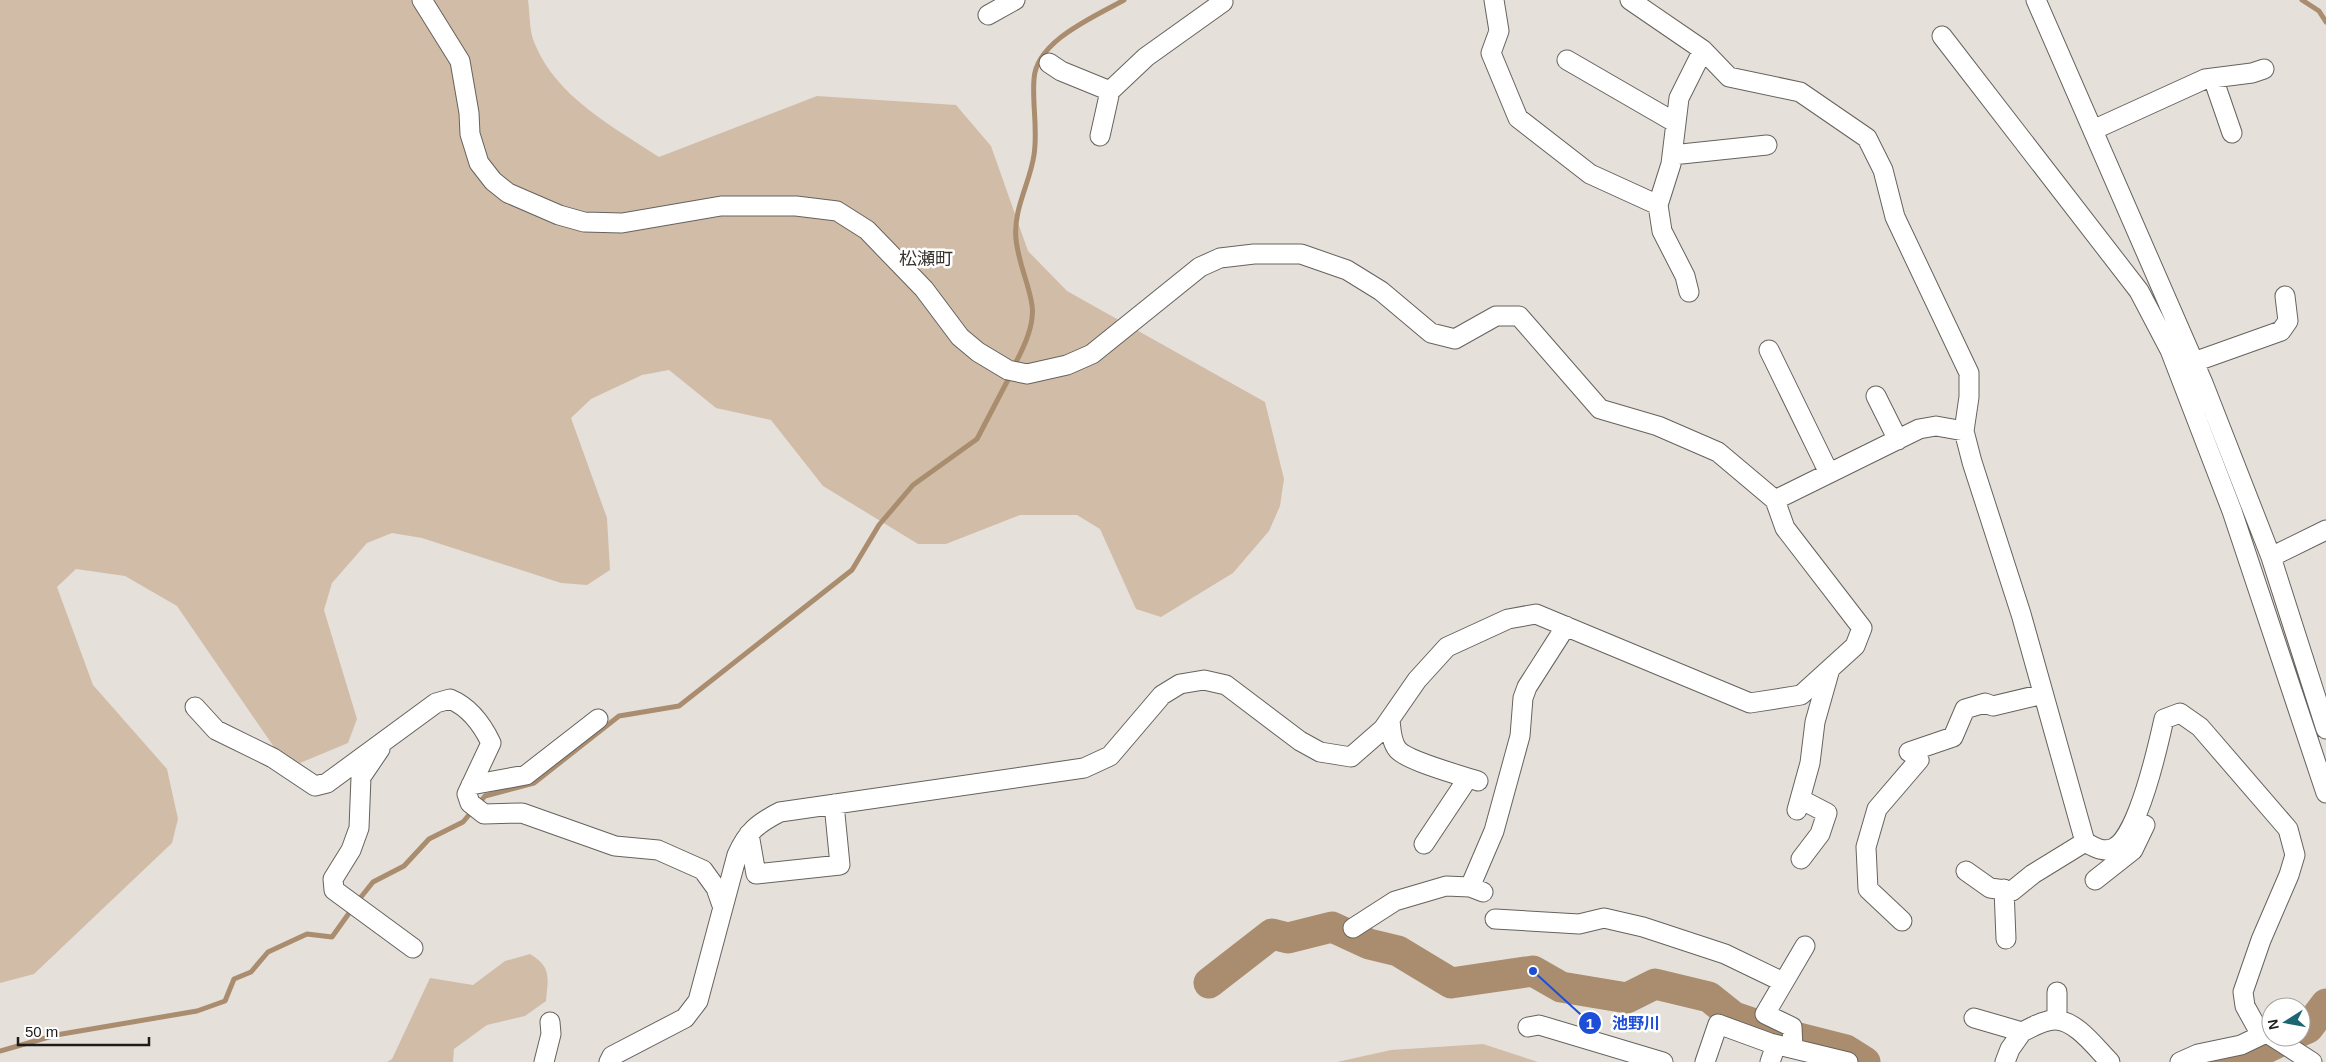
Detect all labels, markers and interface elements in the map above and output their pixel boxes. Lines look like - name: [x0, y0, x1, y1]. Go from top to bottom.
- district label: 松瀬町: [899, 249, 953, 269]
- north arrow: [2261, 997, 2311, 1047]
- callout: 池野川: [1577, 1008, 1670, 1039]
- scale bar: [18, 1014, 149, 1046]
- text: 1: [1586, 1015, 1594, 1032]
- text: 池野川: [1612, 1015, 1660, 1032]
- text: N: [2264, 1018, 2282, 1031]
- text: 50 m: [25, 1023, 58, 1040]

